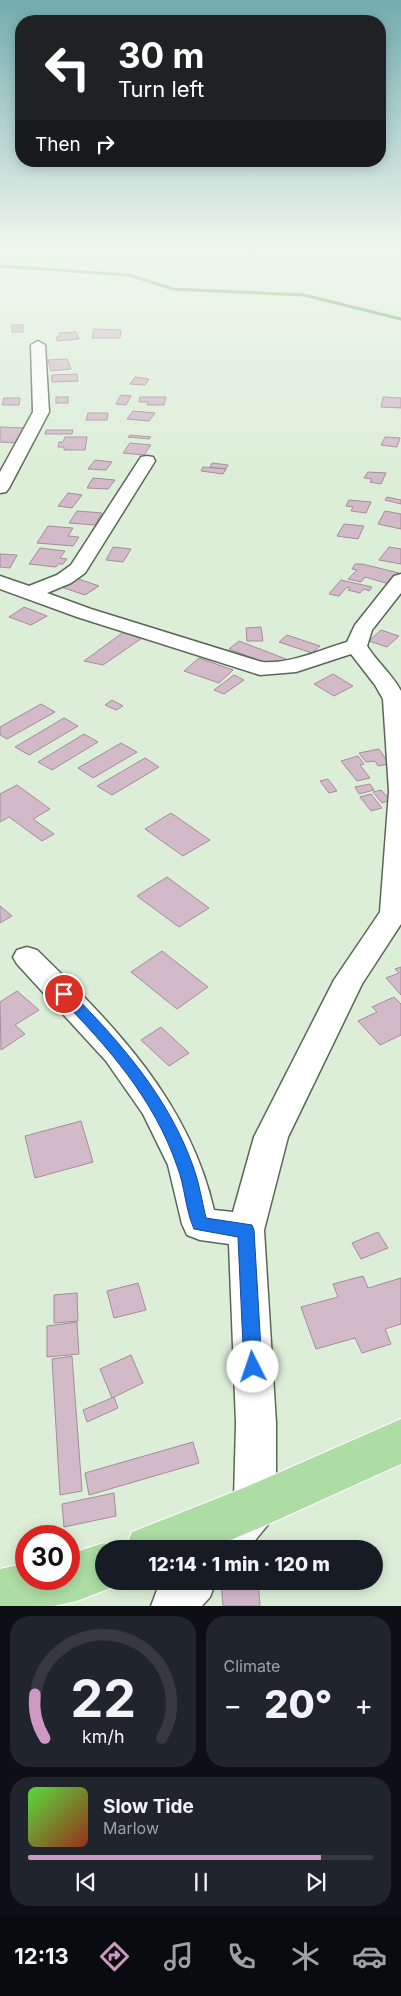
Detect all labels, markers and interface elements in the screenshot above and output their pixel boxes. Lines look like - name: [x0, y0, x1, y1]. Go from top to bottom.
- text: 30 m: [118, 34, 204, 76]
- icon: left: [35, 35, 100, 100]
- text: Turn left: [118, 76, 204, 102]
- icon: right: [91, 130, 119, 158]
- text: Then: [35, 133, 81, 156]
- pin: [43, 973, 85, 1015]
- icon: arrive: [50, 980, 78, 1008]
- position arrow: [226, 1340, 278, 1392]
- speed limit sign: 30: [15, 1525, 80, 1590]
- text: 12:14 · 1 min · 120 m: [148, 1553, 330, 1576]
- text: Climate: [224, 1656, 280, 1676]
- text: 22: [70, 1667, 136, 1730]
- text: 20°: [264, 1681, 332, 1727]
- text: −: [224, 1688, 242, 1722]
- text: +: [354, 1688, 373, 1722]
- text: km/h: [82, 1726, 124, 1747]
- text: Slow Tide: [103, 1795, 194, 1818]
- text: Marlow: [103, 1818, 159, 1838]
- icon: previous: [72, 1868, 100, 1896]
- icon: pause: [187, 1868, 215, 1896]
- icon: next: [302, 1868, 330, 1896]
- icon: directions: [97, 1939, 132, 1974]
- icon: music: [161, 1939, 196, 1974]
- icon: phone: [224, 1939, 259, 1974]
- icon: climate: [288, 1939, 323, 1974]
- icon: car: [352, 1939, 387, 1974]
- text: 12:13: [14, 1943, 69, 1969]

